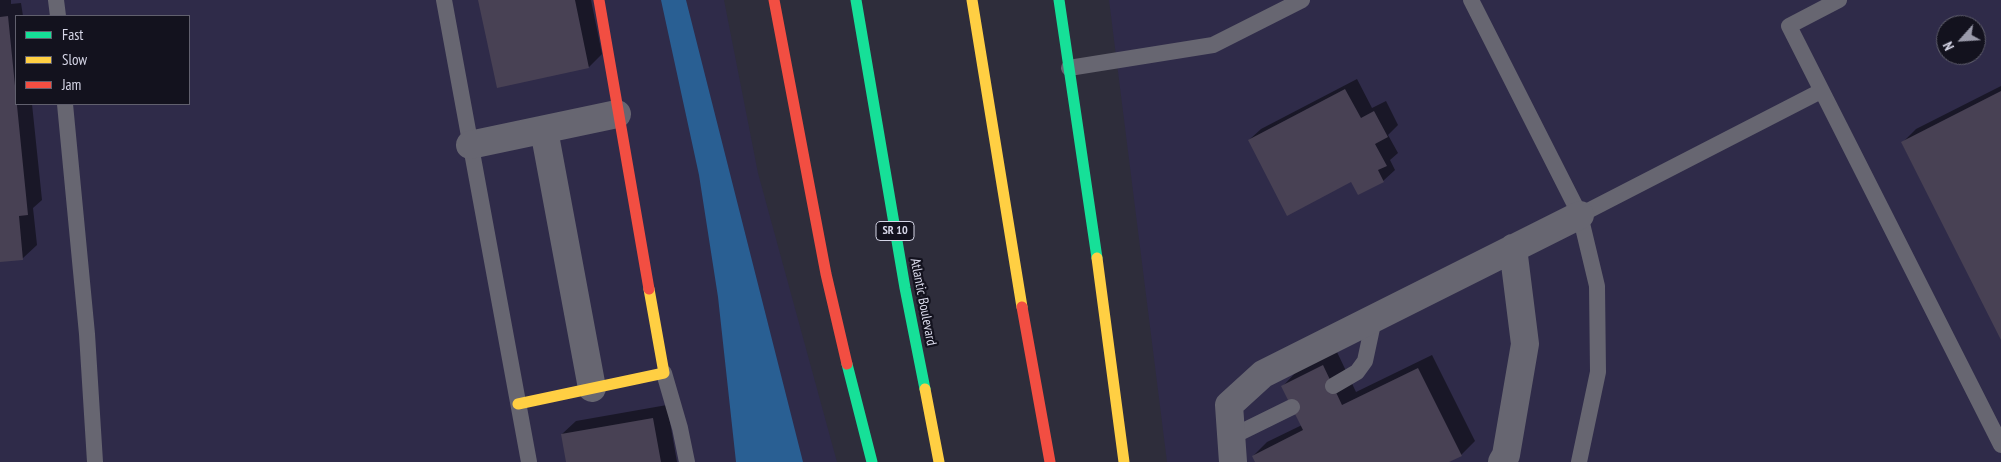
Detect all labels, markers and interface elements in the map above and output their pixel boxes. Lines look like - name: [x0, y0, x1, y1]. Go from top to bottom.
- legend: [15, 15, 190, 105]
- north arrow: [1936, 15, 1986, 65]
- text: Fast: [62, 25, 83, 44]
- text: N: [1939, 39, 1958, 53]
- text: Slow: [62, 50, 87, 69]
- text: Jam: [62, 75, 81, 94]
- road number: SR 10: [876, 222, 914, 240]
- street label: Atlantic Boulevard: [906, 257, 940, 347]

